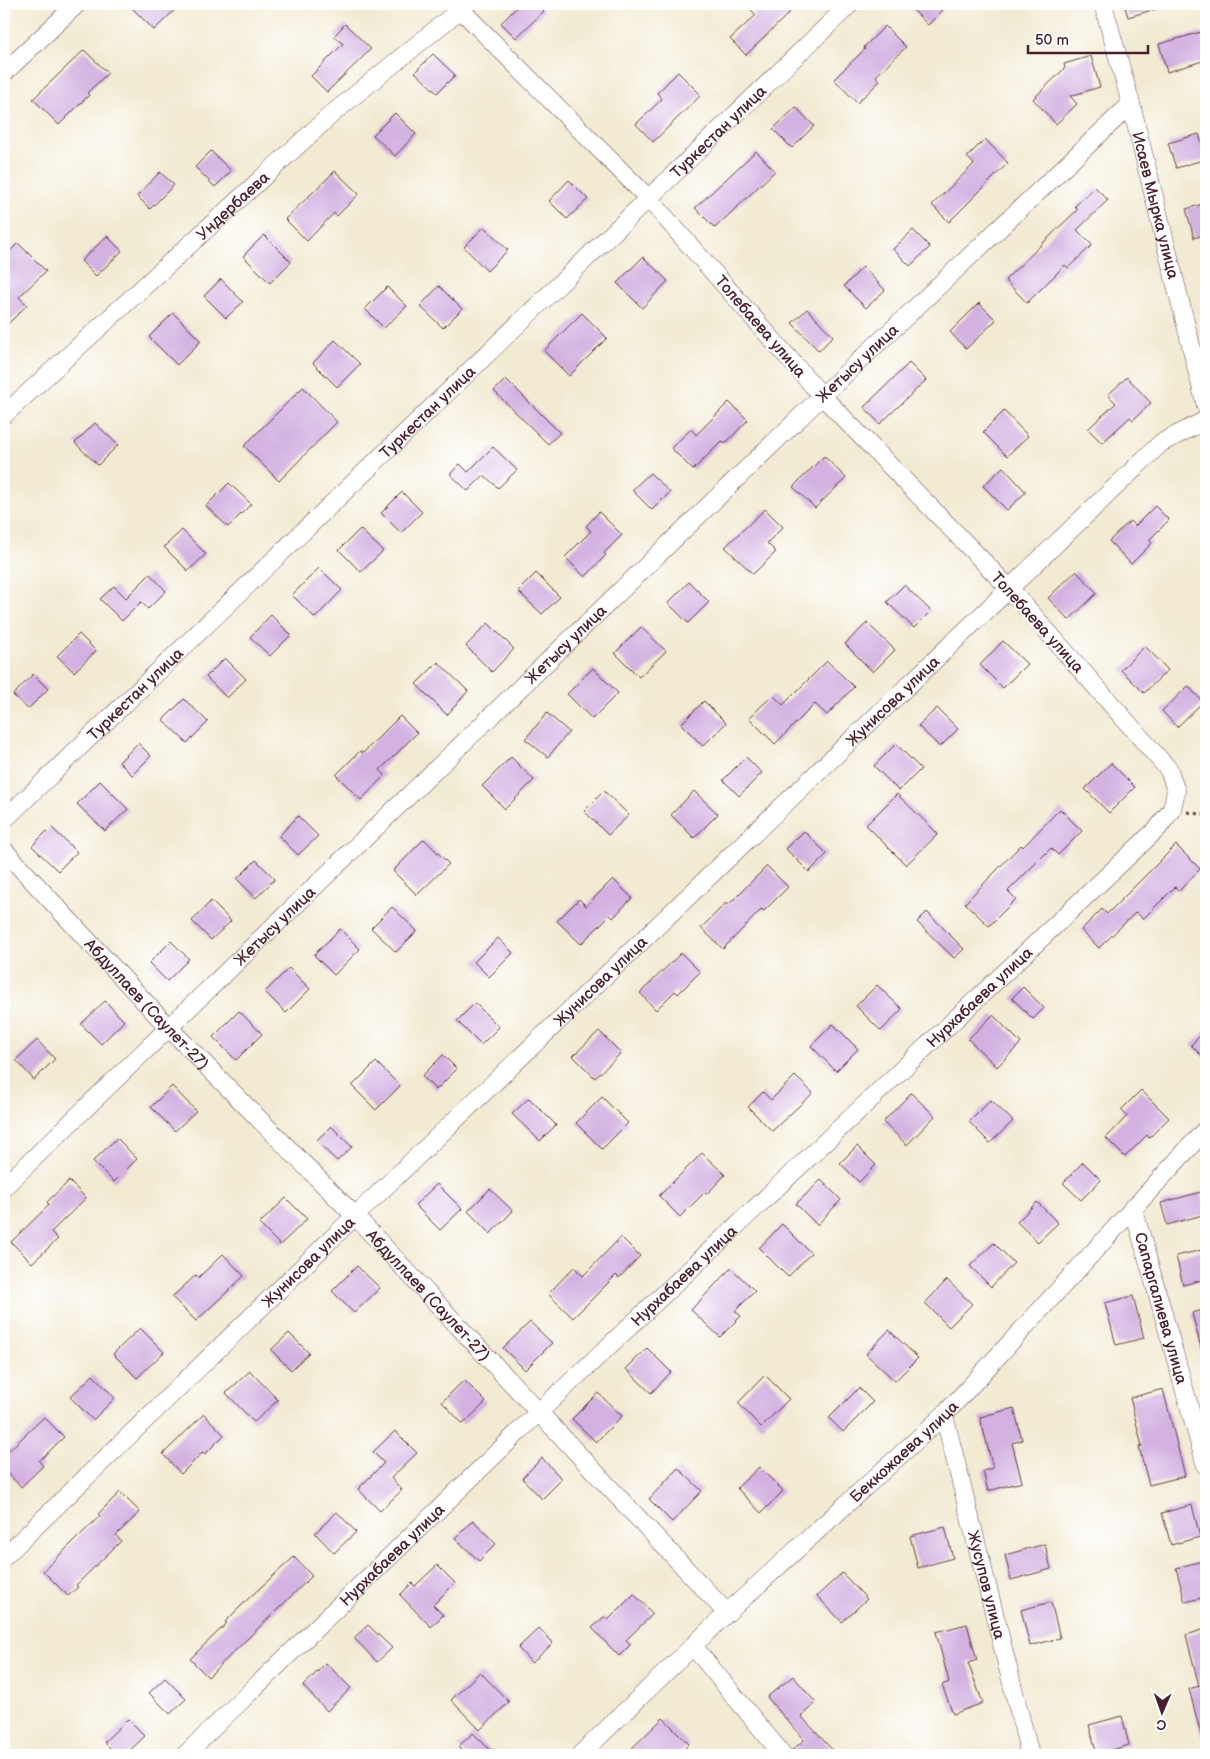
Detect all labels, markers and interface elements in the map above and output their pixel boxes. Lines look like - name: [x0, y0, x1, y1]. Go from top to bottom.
- scale bar: [1028, 22, 1148, 54]
- text: 50 m: [1035, 31, 1069, 50]
- street label: Туркестан улица: [667, 82, 771, 183]
- street label: Исаев Мырка улица: [1127, 130, 1182, 282]
- street label: Ундербаева: [193, 168, 274, 245]
- street label: Толебаева улица: [710, 272, 810, 382]
- street label: Жетысу улица: [813, 320, 903, 407]
- street label: Туркестан улица: [377, 362, 480, 463]
- street label: Толебаева улица: [987, 569, 1087, 678]
- street label: Жетысу улица: [522, 601, 612, 689]
- street label: Туркестан улица: [84, 644, 188, 745]
- street label: Жунисова улица: [843, 652, 944, 751]
- street label: Жетысу улица: [231, 883, 320, 970]
- street label: Жунисова улица: [551, 933, 652, 1031]
- street label: Абдуллаев (Саулет-27): [79, 934, 213, 1074]
- street label: Нурхабаева улица: [923, 943, 1037, 1052]
- street label: Жунисова улица: [259, 1213, 360, 1312]
- street label: Нурхабаева улица: [628, 1222, 742, 1331]
- street label: Абдуллаев (Саулет-27): [361, 1225, 494, 1365]
- street label: Сапаргалиева улица: [1130, 1230, 1191, 1387]
- street label: Беккожаева улица: [847, 1397, 963, 1507]
- street label: Нурхабаева улица: [337, 1500, 450, 1611]
- street label: Жусупов улица: [963, 1529, 1008, 1642]
- north arrow: [1138, 1686, 1188, 1736]
- text: С: [1156, 1716, 1167, 1733]

